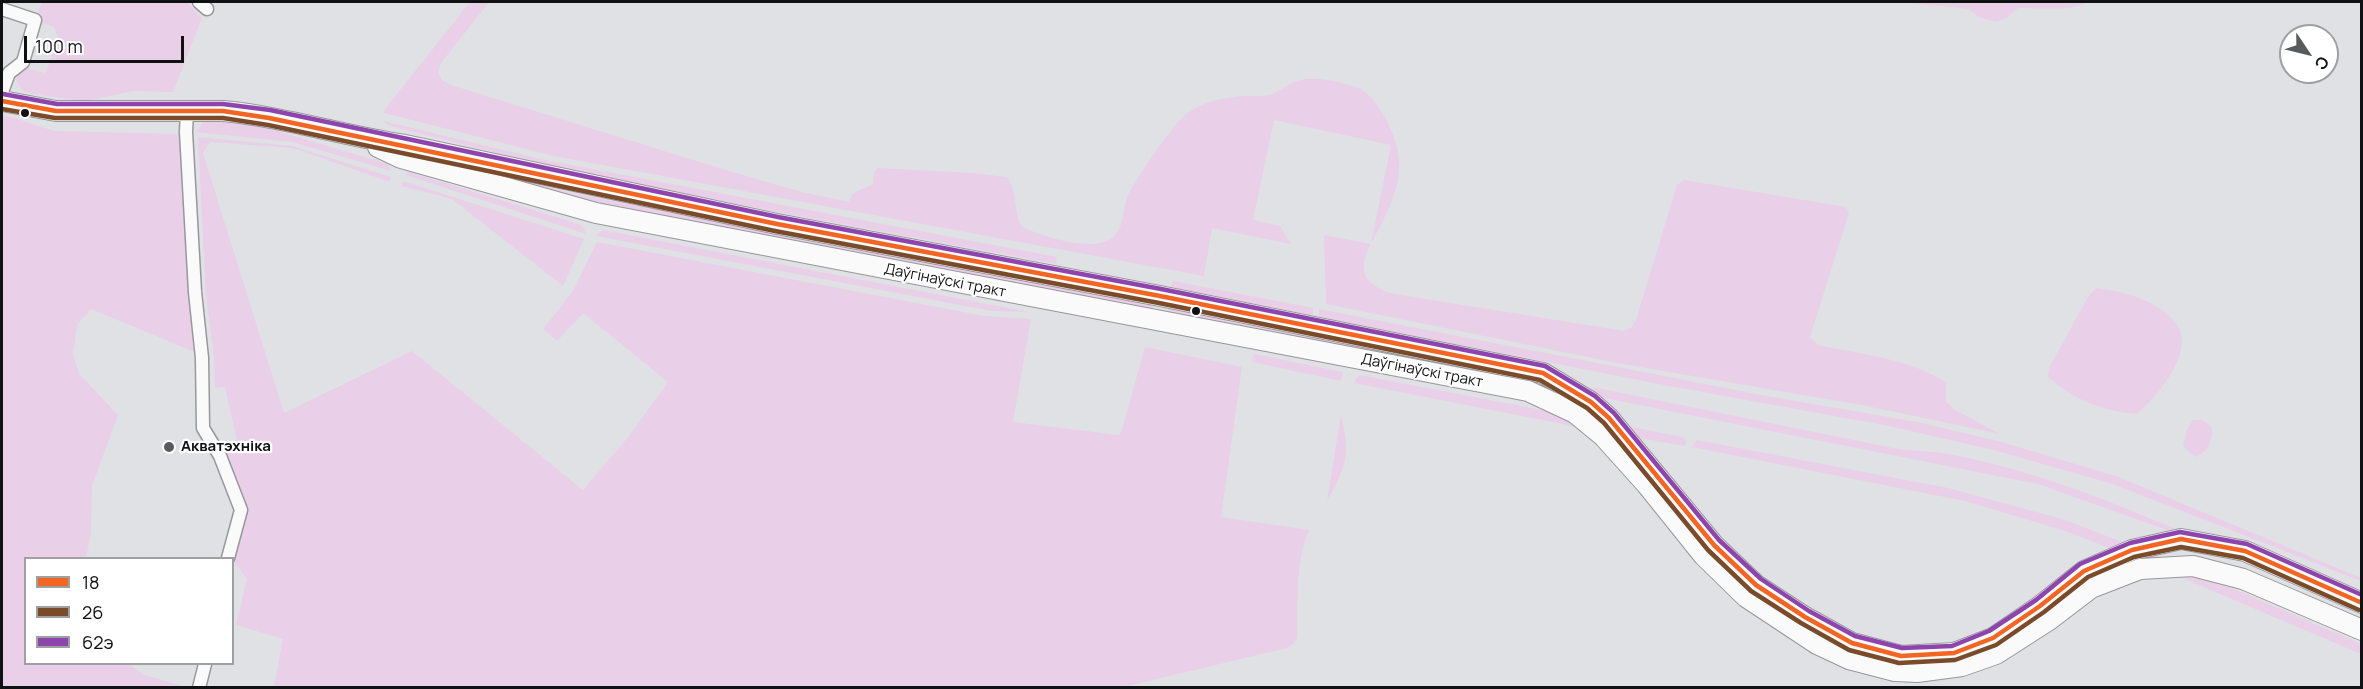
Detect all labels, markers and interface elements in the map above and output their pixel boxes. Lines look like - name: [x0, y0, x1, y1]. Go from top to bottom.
- scale bar: [27, 24, 188, 62]
- north arrow: [2279, 24, 2339, 84]
- text: 100 m: [35, 34, 83, 58]
- text: С: [2310, 52, 2335, 74]
- unlabelled marker: [19, 107, 31, 119]
- street label: Даўгінаўскі тракт: [883, 260, 1007, 302]
- unlabelled marker: [1190, 305, 1202, 317]
- street label: Даўгінаўскі тракт: [1360, 350, 1484, 392]
- place label: Акватэхніка: [181, 438, 271, 456]
- marker: Акватэхніка: [162, 440, 176, 454]
- legend: [24, 557, 234, 665]
- text: 18: [82, 570, 99, 594]
- text: 26: [82, 600, 103, 624]
- text: 62э: [82, 630, 113, 654]

